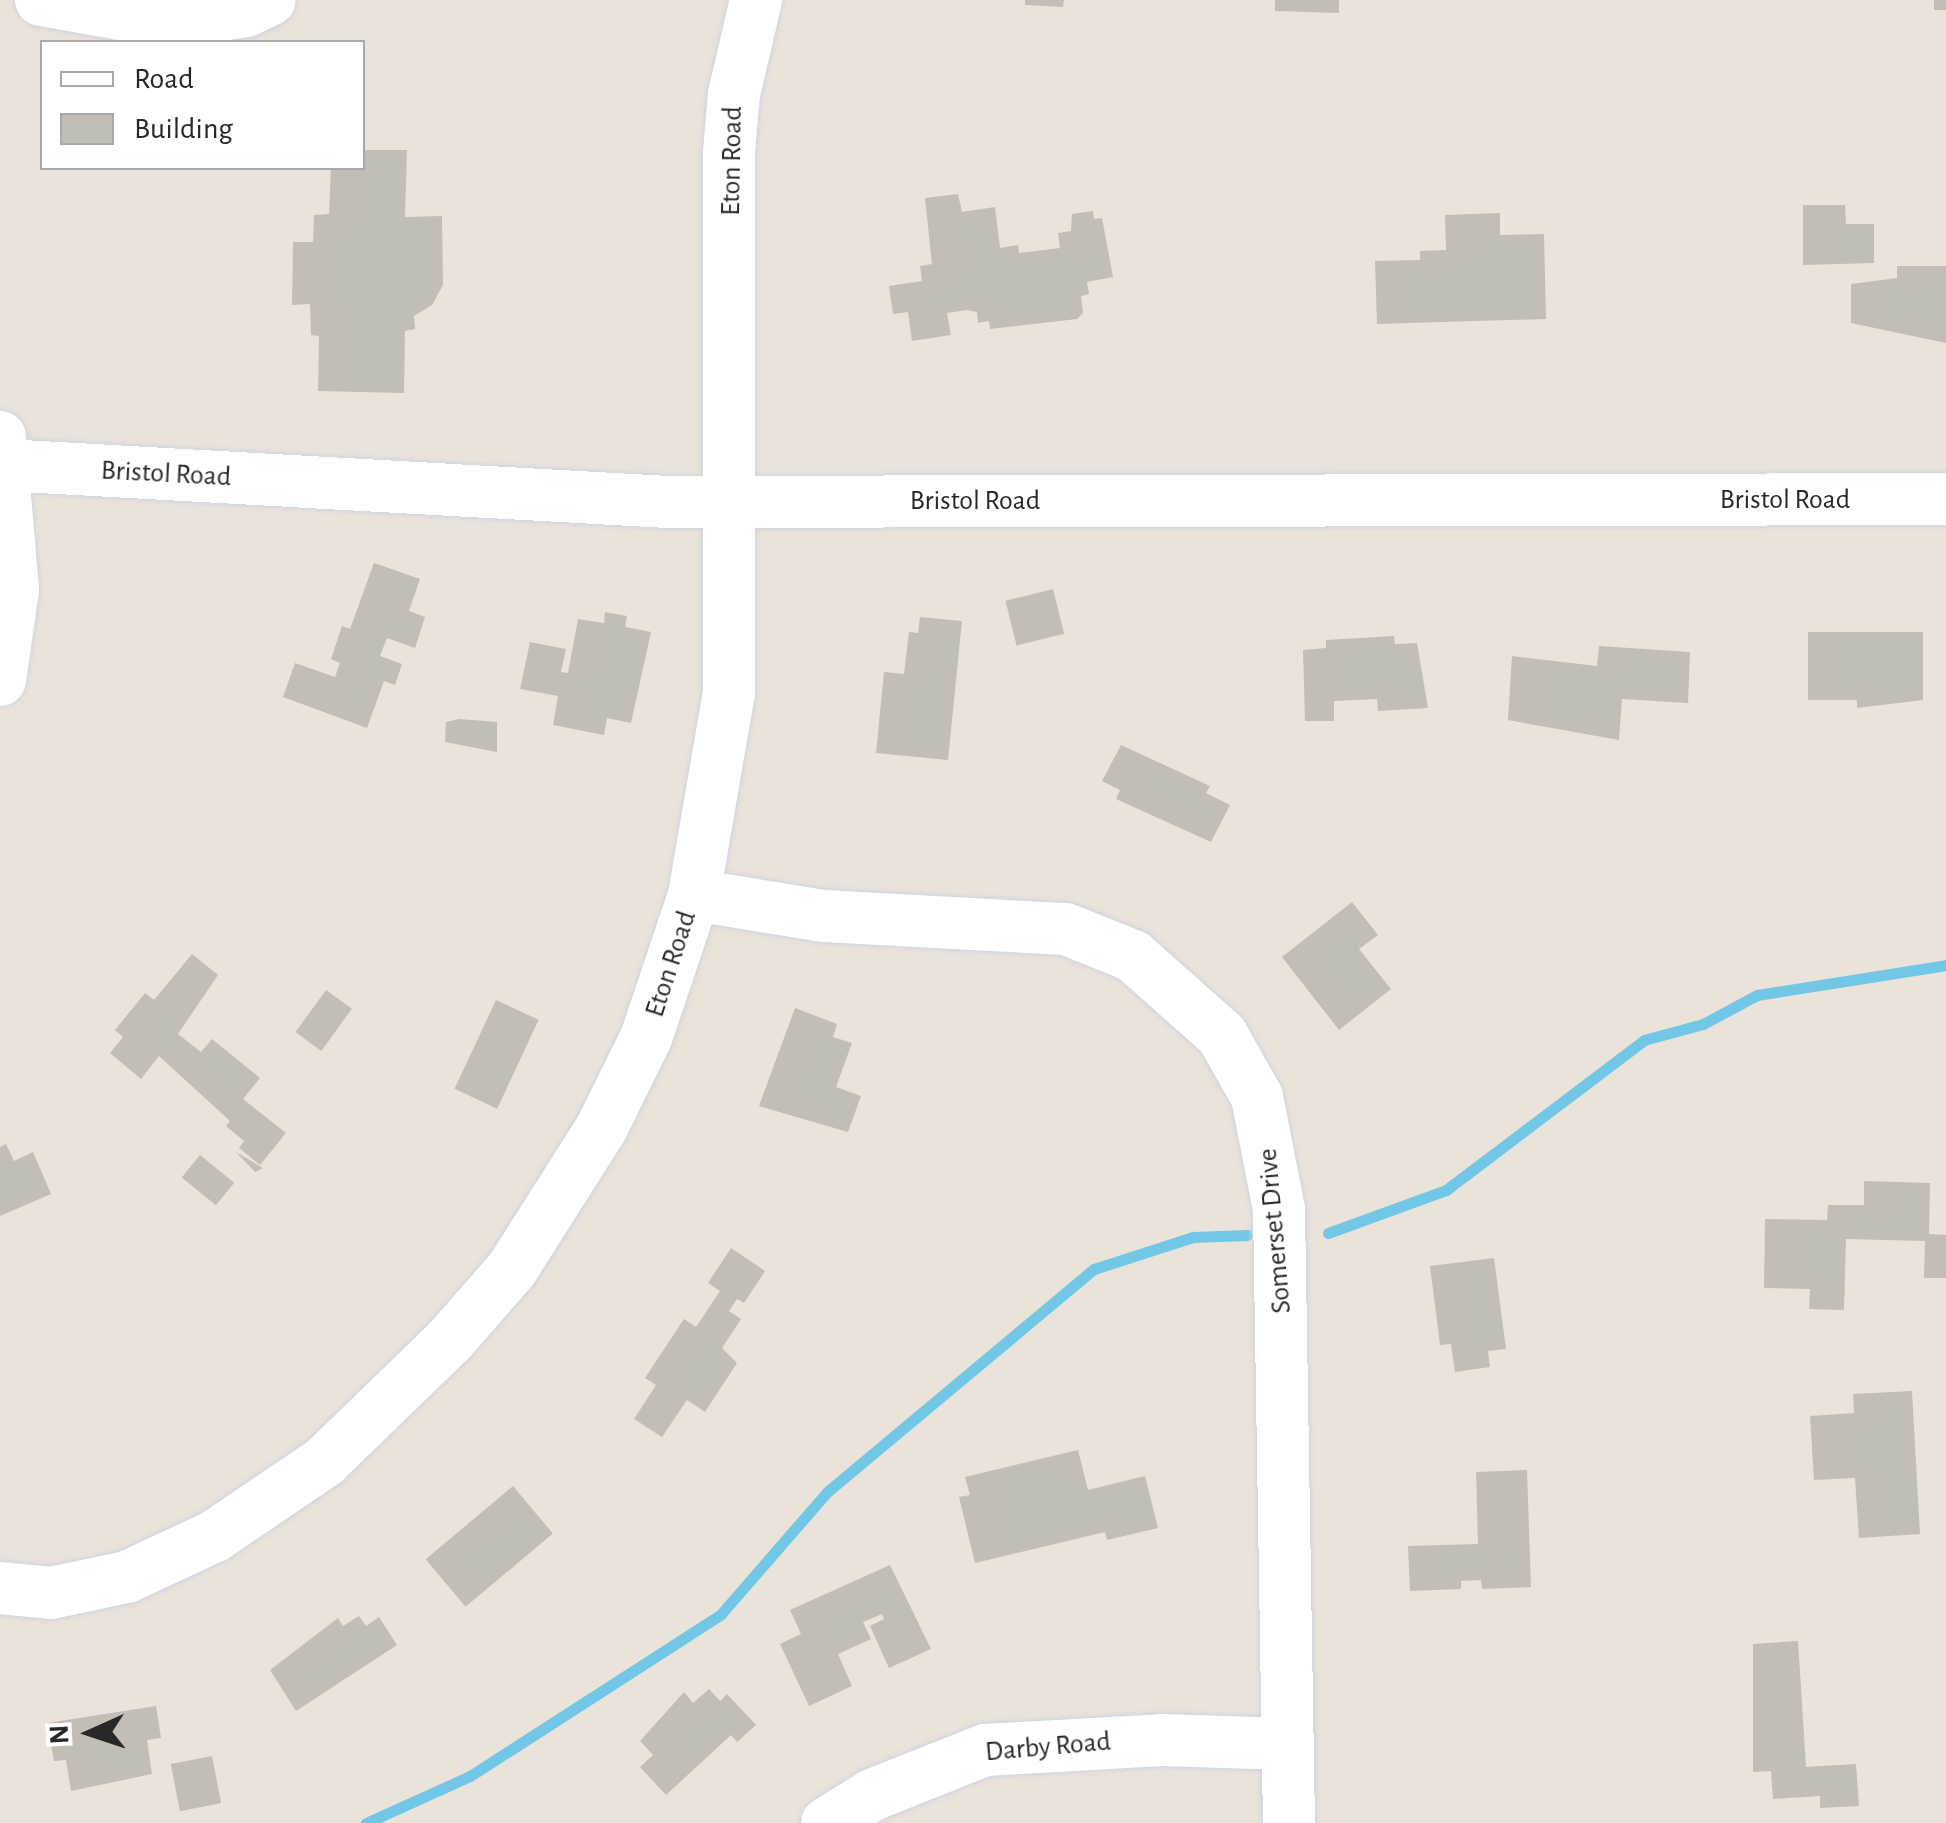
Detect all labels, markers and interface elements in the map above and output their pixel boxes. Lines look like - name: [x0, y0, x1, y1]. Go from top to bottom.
- legend: [40, 40, 365, 170]
- text: Road: [134, 64, 194, 94]
- street label: Eton Road: [714, 106, 750, 216]
- text: Building: [134, 114, 233, 144]
- street label: Bristol Road: [100, 454, 232, 494]
- street label: Bristol Road: [1720, 483, 1850, 517]
- street label: Bristol Road: [910, 484, 1040, 518]
- street label: Eton Road: [638, 907, 704, 1021]
- street label: Somerset Drive: [1251, 1147, 1299, 1315]
- north arrow: [40, 1683, 140, 1783]
- text: N: [46, 1724, 75, 1745]
- street label: Darby Road: [984, 1725, 1112, 1769]

